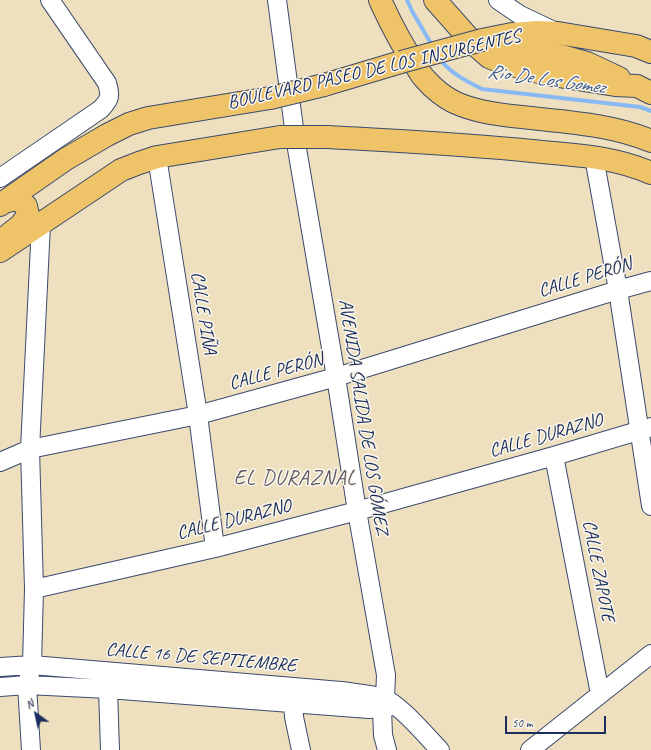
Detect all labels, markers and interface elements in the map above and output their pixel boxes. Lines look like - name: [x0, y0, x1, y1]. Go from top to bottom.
- street label: BOULEVARD PASEO DE LOS INSURGENTES: [225, 25, 523, 115]
- water label: Rio De Los Gomez: [486, 60, 606, 100]
- street label: CALLE PERÓN: [536, 253, 634, 303]
- street label: CALLE PIÑA: [185, 270, 221, 356]
- street label: AVENIDA SALIDA DE LOS GÓMEZ: [333, 298, 393, 536]
- street label: CALLE PERÓN: [227, 349, 325, 395]
- street label: CALLE DURAZNO: [487, 409, 605, 463]
- district label: EL DURAZNAL: [234, 465, 356, 491]
- street label: CALLE DURAZNO: [175, 495, 293, 545]
- street label: CALLE ZAPOTE: [577, 518, 619, 624]
- street label: CALLE 16 DE SEPTIEMBRE: [105, 638, 297, 678]
- north arrow: [16, 694, 56, 734]
- text: N: [23, 696, 36, 712]
- scale bar: [507, 708, 608, 734]
- text: 50 m: [512, 715, 532, 731]

